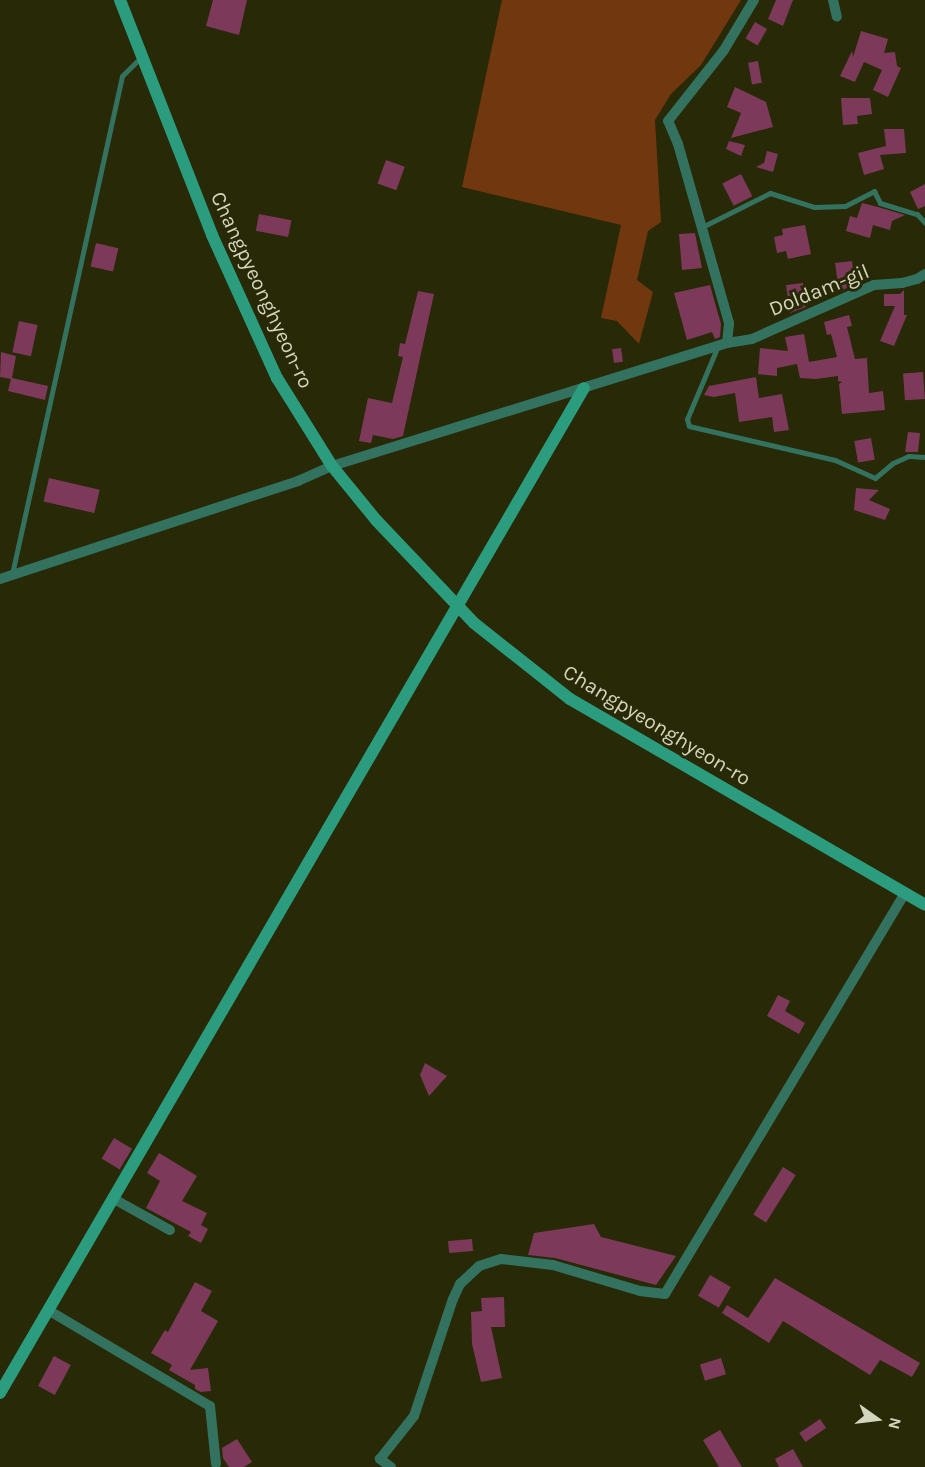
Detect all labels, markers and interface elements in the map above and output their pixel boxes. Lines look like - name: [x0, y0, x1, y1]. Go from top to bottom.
- street label: Changpyeonghyeon-ro: [205, 188, 319, 392]
- street label: Doldam-gil: [765, 258, 873, 322]
- street label: Changpyeonghyeon-ro: [559, 659, 755, 791]
- north arrow: [847, 1389, 907, 1449]
- text: N: [884, 1416, 906, 1431]

